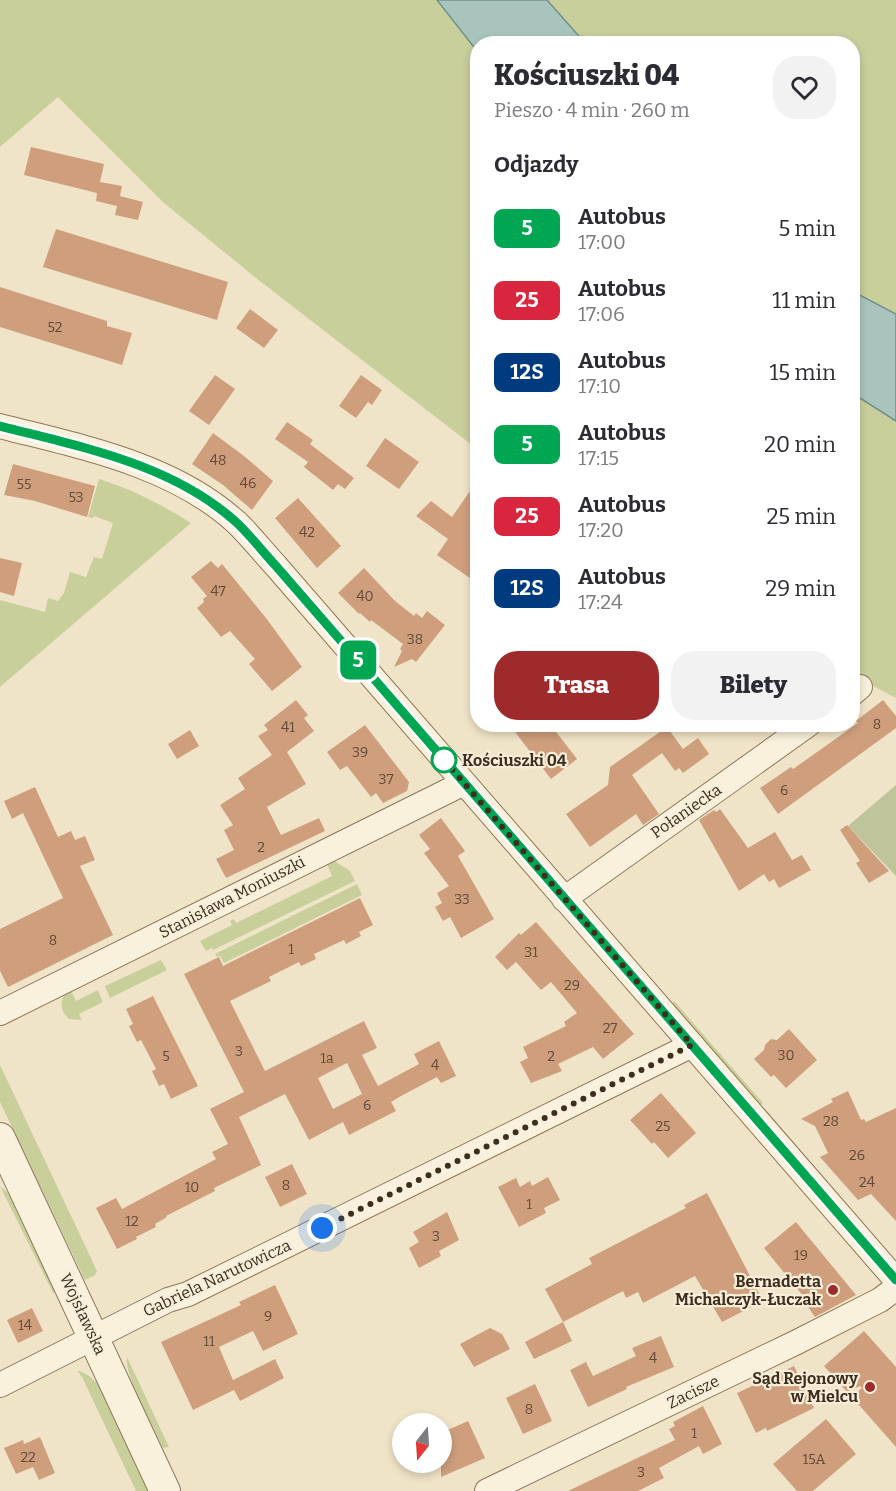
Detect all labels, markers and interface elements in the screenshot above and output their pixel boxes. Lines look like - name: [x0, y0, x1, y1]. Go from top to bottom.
- button: heart: [773, 56, 836, 119]
- text: Kościuszki 04: [494, 59, 679, 92]
- text: Pieszo · 4 min · 260 m: [494, 98, 690, 122]
- text: Odjazdy: [494, 151, 579, 178]
- text: Autobus: [578, 203, 666, 230]
- text: 5: [521, 215, 533, 241]
- text: 5 min: [778, 215, 836, 242]
- text: 17:00: [578, 230, 626, 254]
- text: Autobus: [578, 275, 666, 302]
- text: 25: [515, 287, 539, 313]
- text: 11 min: [772, 287, 836, 314]
- text: 17:06: [578, 302, 625, 326]
- house number: 52: [48, 319, 62, 336]
- text: Autobus: [578, 347, 666, 374]
- text: 12S: [510, 359, 544, 385]
- text: 15 min: [769, 359, 836, 386]
- text: 17:10: [578, 374, 621, 398]
- text: Autobus: [578, 419, 666, 446]
- text: 5: [521, 431, 533, 457]
- text: 20 min: [764, 431, 836, 458]
- text: 17:15: [578, 446, 619, 470]
- house number: 48: [210, 452, 226, 469]
- house number: 46: [240, 475, 256, 492]
- house number: 55: [17, 476, 31, 493]
- house number: 53: [68, 489, 84, 506]
- text: Autobus: [578, 491, 666, 518]
- text: 25: [515, 503, 539, 529]
- text: 25 min: [766, 503, 836, 530]
- text: 17:20: [578, 518, 624, 542]
- house number: 42: [299, 524, 315, 541]
- text: Autobus: [578, 563, 666, 590]
- text: 12S: [510, 575, 544, 601]
- text: 29 min: [765, 575, 836, 602]
- house number: 47: [210, 583, 226, 600]
- house number: 40: [356, 588, 374, 605]
- text: 17:24: [578, 590, 623, 614]
- house number: 38: [407, 631, 423, 648]
- line badge: 5: [338, 640, 378, 680]
- text: 5: [352, 647, 364, 673]
- button: Trasa: [494, 651, 659, 720]
- button: Bilety: [671, 651, 836, 720]
- house number: 8: [873, 716, 881, 733]
- house number: 41: [281, 719, 295, 736]
- house number: 39: [352, 744, 368, 761]
- marker: Kościuszki 04: [431, 747, 457, 773]
- place label: Kościuszki 04: [462, 751, 567, 770]
- house number: 37: [378, 771, 394, 788]
- street label: Połaniecka: [647, 780, 725, 842]
- house number: 6: [780, 782, 788, 799]
- house number: 2: [257, 839, 265, 856]
- street label: Stanisława Moniuszki: [156, 852, 308, 942]
- house number: 33: [454, 891, 470, 908]
- house number: 8: [49, 932, 57, 949]
- house number: 1: [288, 941, 294, 958]
- house number: 31: [524, 944, 538, 961]
- house number: 29: [564, 977, 580, 994]
- house number: 27: [603, 1020, 617, 1037]
- house number: 3: [235, 1043, 243, 1060]
- house number: 30: [778, 1047, 794, 1064]
- house number: 5: [162, 1048, 170, 1065]
- house number: 2: [547, 1048, 555, 1065]
- house number: 1a: [320, 1050, 334, 1067]
- house number: 4: [431, 1057, 439, 1074]
- house number: 6: [363, 1097, 371, 1114]
- house number: 28: [823, 1113, 839, 1130]
- house number: 25: [655, 1118, 671, 1135]
- house number: 26: [849, 1147, 865, 1164]
- house number: 24: [859, 1174, 875, 1191]
- house number: 8: [282, 1177, 290, 1194]
- house number: 10: [185, 1179, 199, 1196]
- house number: 1: [526, 1196, 532, 1213]
- house number: 12: [125, 1213, 139, 1230]
- your location: [307, 1213, 337, 1243]
- house number: 3: [432, 1228, 440, 1245]
- street label: Gabriela Narutowicza: [140, 1235, 294, 1321]
- house number: 19: [794, 1247, 808, 1264]
- street label: Wojsławska: [56, 1270, 110, 1358]
- place label: Bernadetta Michalczyk-Łuczak: [675, 1272, 821, 1309]
- marker: Bernadetta Michalczyk-Łuczak: [826, 1283, 840, 1297]
- house number: 9: [264, 1308, 272, 1325]
- house number: 14: [18, 1317, 32, 1334]
- house number: 11: [203, 1333, 215, 1350]
- house number: 4: [649, 1350, 657, 1367]
- place label: Sąd Rejonowy w Mielcu: [752, 1369, 858, 1406]
- street label: Zacisze: [664, 1371, 722, 1413]
- marker: Sąd Rejonowy w Mielcu: [863, 1380, 877, 1394]
- house number: 8: [525, 1401, 533, 1418]
- north arrow: [392, 1413, 452, 1473]
- map controls: [392, 1413, 452, 1473]
- house number: 1: [691, 1425, 697, 1442]
- house number: 22: [20, 1449, 36, 1466]
- house number: 15A: [802, 1451, 826, 1468]
- house number: 3: [637, 1464, 645, 1481]

